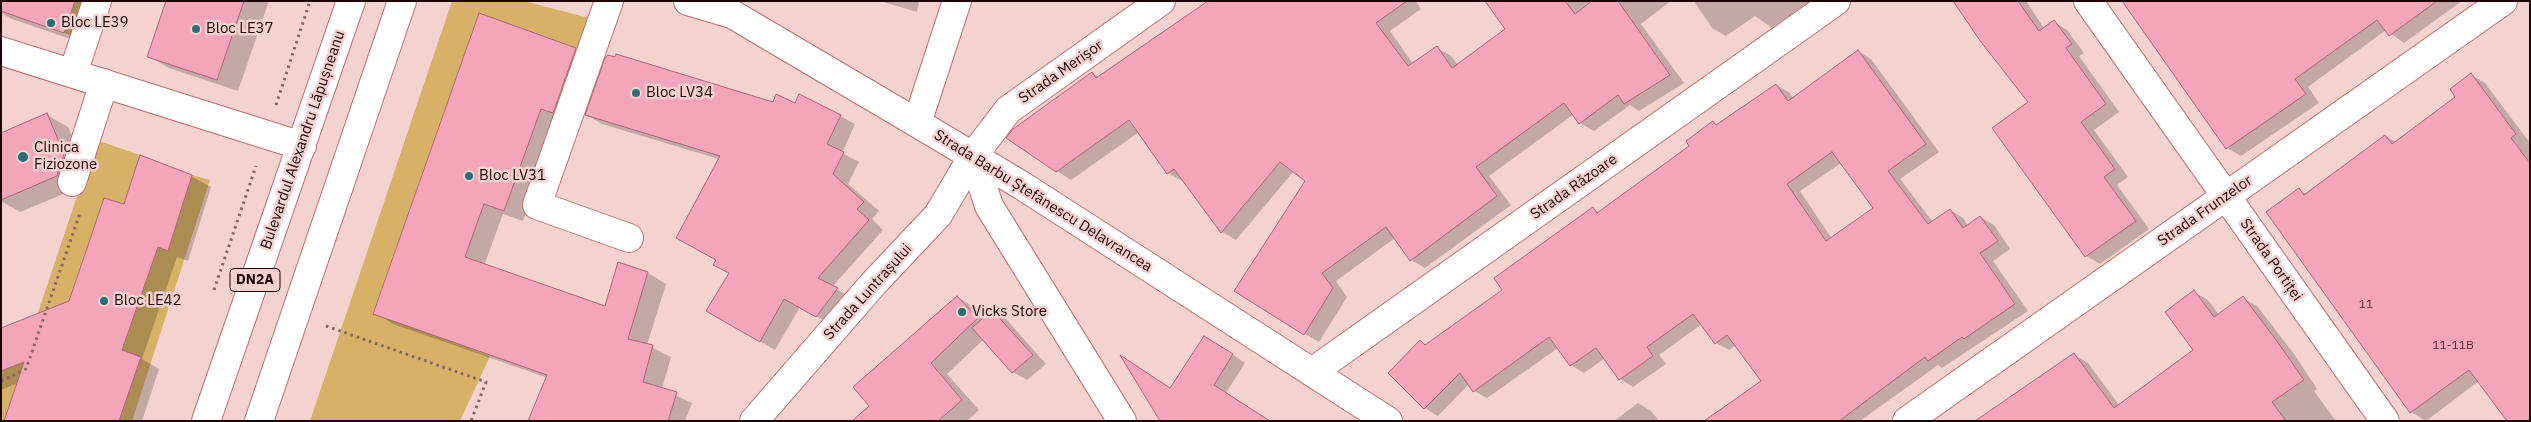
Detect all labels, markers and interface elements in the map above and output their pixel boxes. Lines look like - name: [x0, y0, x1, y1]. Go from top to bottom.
- place label: Bloc LE39: [61, 14, 129, 32]
- marker: Bloc LE39: [45, 17, 57, 29]
- place label: Bloc LE37: [206, 20, 274, 38]
- marker: Bloc LE37: [190, 23, 202, 35]
- street label: Bulevardul Alexandru Lăpușneanu: [257, 28, 349, 252]
- street label: Strada Merișor: [1015, 36, 1107, 108]
- place label: Bloc LV34: [646, 84, 713, 102]
- marker: Bloc LV34: [630, 87, 642, 99]
- street label: Strada Barbu Ștefănescu Delavrancea: [931, 126, 1155, 276]
- place label: Clinica Fiziozone: [34, 139, 97, 174]
- marker: Clinica Fiziozone: [16, 150, 30, 164]
- street label: Strada Răzoare: [1527, 150, 1621, 224]
- place label: Bloc LV31: [479, 167, 546, 185]
- marker: Bloc LV31: [463, 170, 475, 182]
- street label: Strada Frunzelor: [2154, 172, 2256, 250]
- street label: Strada Portiței: [2236, 215, 2306, 305]
- street label: Strada Luntrașului: [820, 240, 916, 344]
- road number: DN2A: [230, 268, 280, 292]
- place label: Bloc LE42: [114, 292, 182, 310]
- marker: Bloc LE42: [98, 295, 110, 307]
- house number: 11: [2359, 298, 2373, 312]
- place label: Vicks Store: [972, 303, 1047, 321]
- marker: Vicks Store: [956, 306, 968, 318]
- house number: 11-11B: [2432, 339, 2474, 353]

